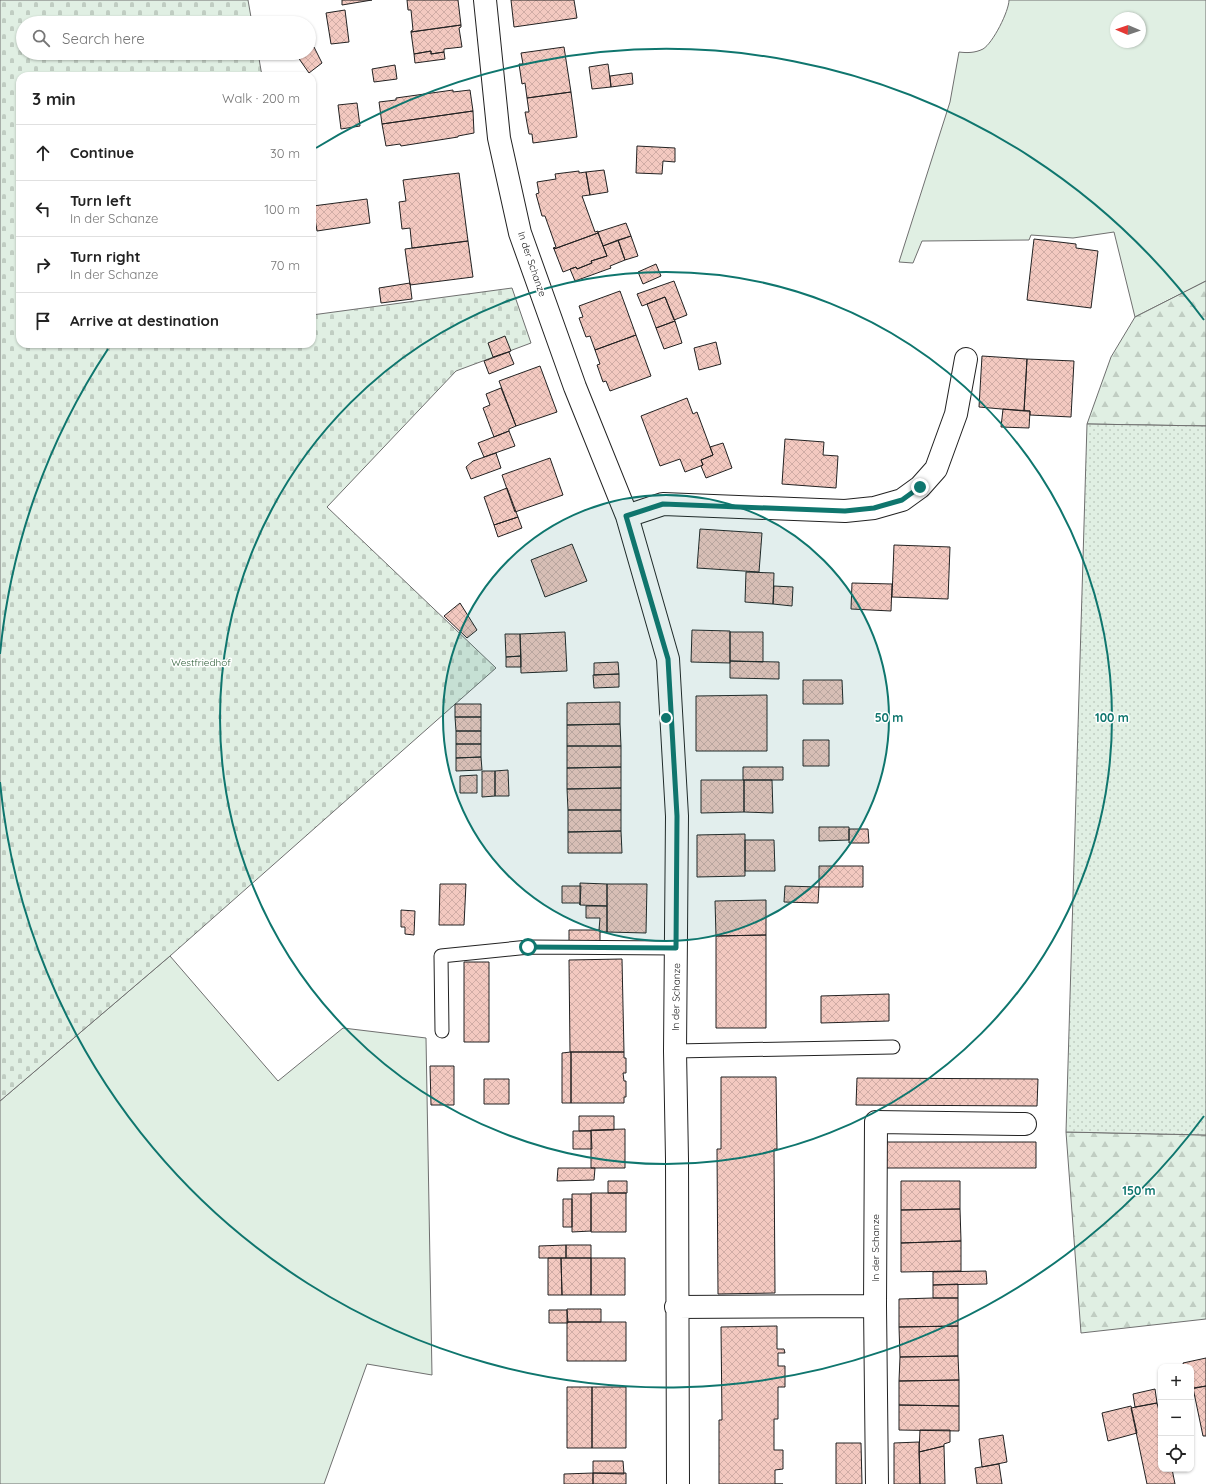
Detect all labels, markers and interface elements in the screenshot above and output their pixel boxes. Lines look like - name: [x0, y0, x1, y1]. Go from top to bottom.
- north arrow: [1110, 12, 1146, 48]
- search box: [16, 16, 316, 60]
- icon: search: [30, 27, 52, 49]
- text: Search here: [62, 29, 145, 48]
- text: 3 min: [32, 88, 76, 109]
- text: Walk · 200 m: [222, 90, 300, 106]
- icon: ahead: [32, 142, 54, 164]
- text: Continue: [70, 143, 134, 162]
- text: 30 m: [270, 145, 300, 161]
- text: Turn left: [70, 191, 132, 210]
- icon: left: [32, 198, 54, 220]
- text: 100 m: [264, 201, 300, 217]
- text: In der Schanze: [70, 210, 158, 226]
- street label: In der Schanze: [515, 230, 549, 299]
- text: Turn right: [70, 247, 141, 266]
- icon: right: [32, 254, 54, 276]
- text: 70 m: [270, 257, 300, 273]
- text: In der Schanze: [70, 266, 158, 282]
- icon: arrive: [32, 310, 54, 332]
- text: Arrive at destination: [70, 311, 219, 330]
- route end: [911, 478, 929, 496]
- park label: Westfriedhof: [171, 656, 231, 669]
- text: 50 m: [875, 710, 903, 725]
- text: 100 m: [1095, 710, 1129, 725]
- centre of rings: [659, 711, 673, 725]
- route start: [519, 938, 537, 956]
- street label: In der Schanze: [669, 963, 683, 1031]
- text: 150 m: [1122, 1183, 1156, 1198]
- street label: In der Schanze: [869, 1214, 882, 1282]
- map controls: [1158, 1364, 1194, 1472]
- button: +: [1158, 1364, 1194, 1400]
- button: −: [1158, 1400, 1194, 1436]
- button: locate: [1158, 1436, 1194, 1472]

